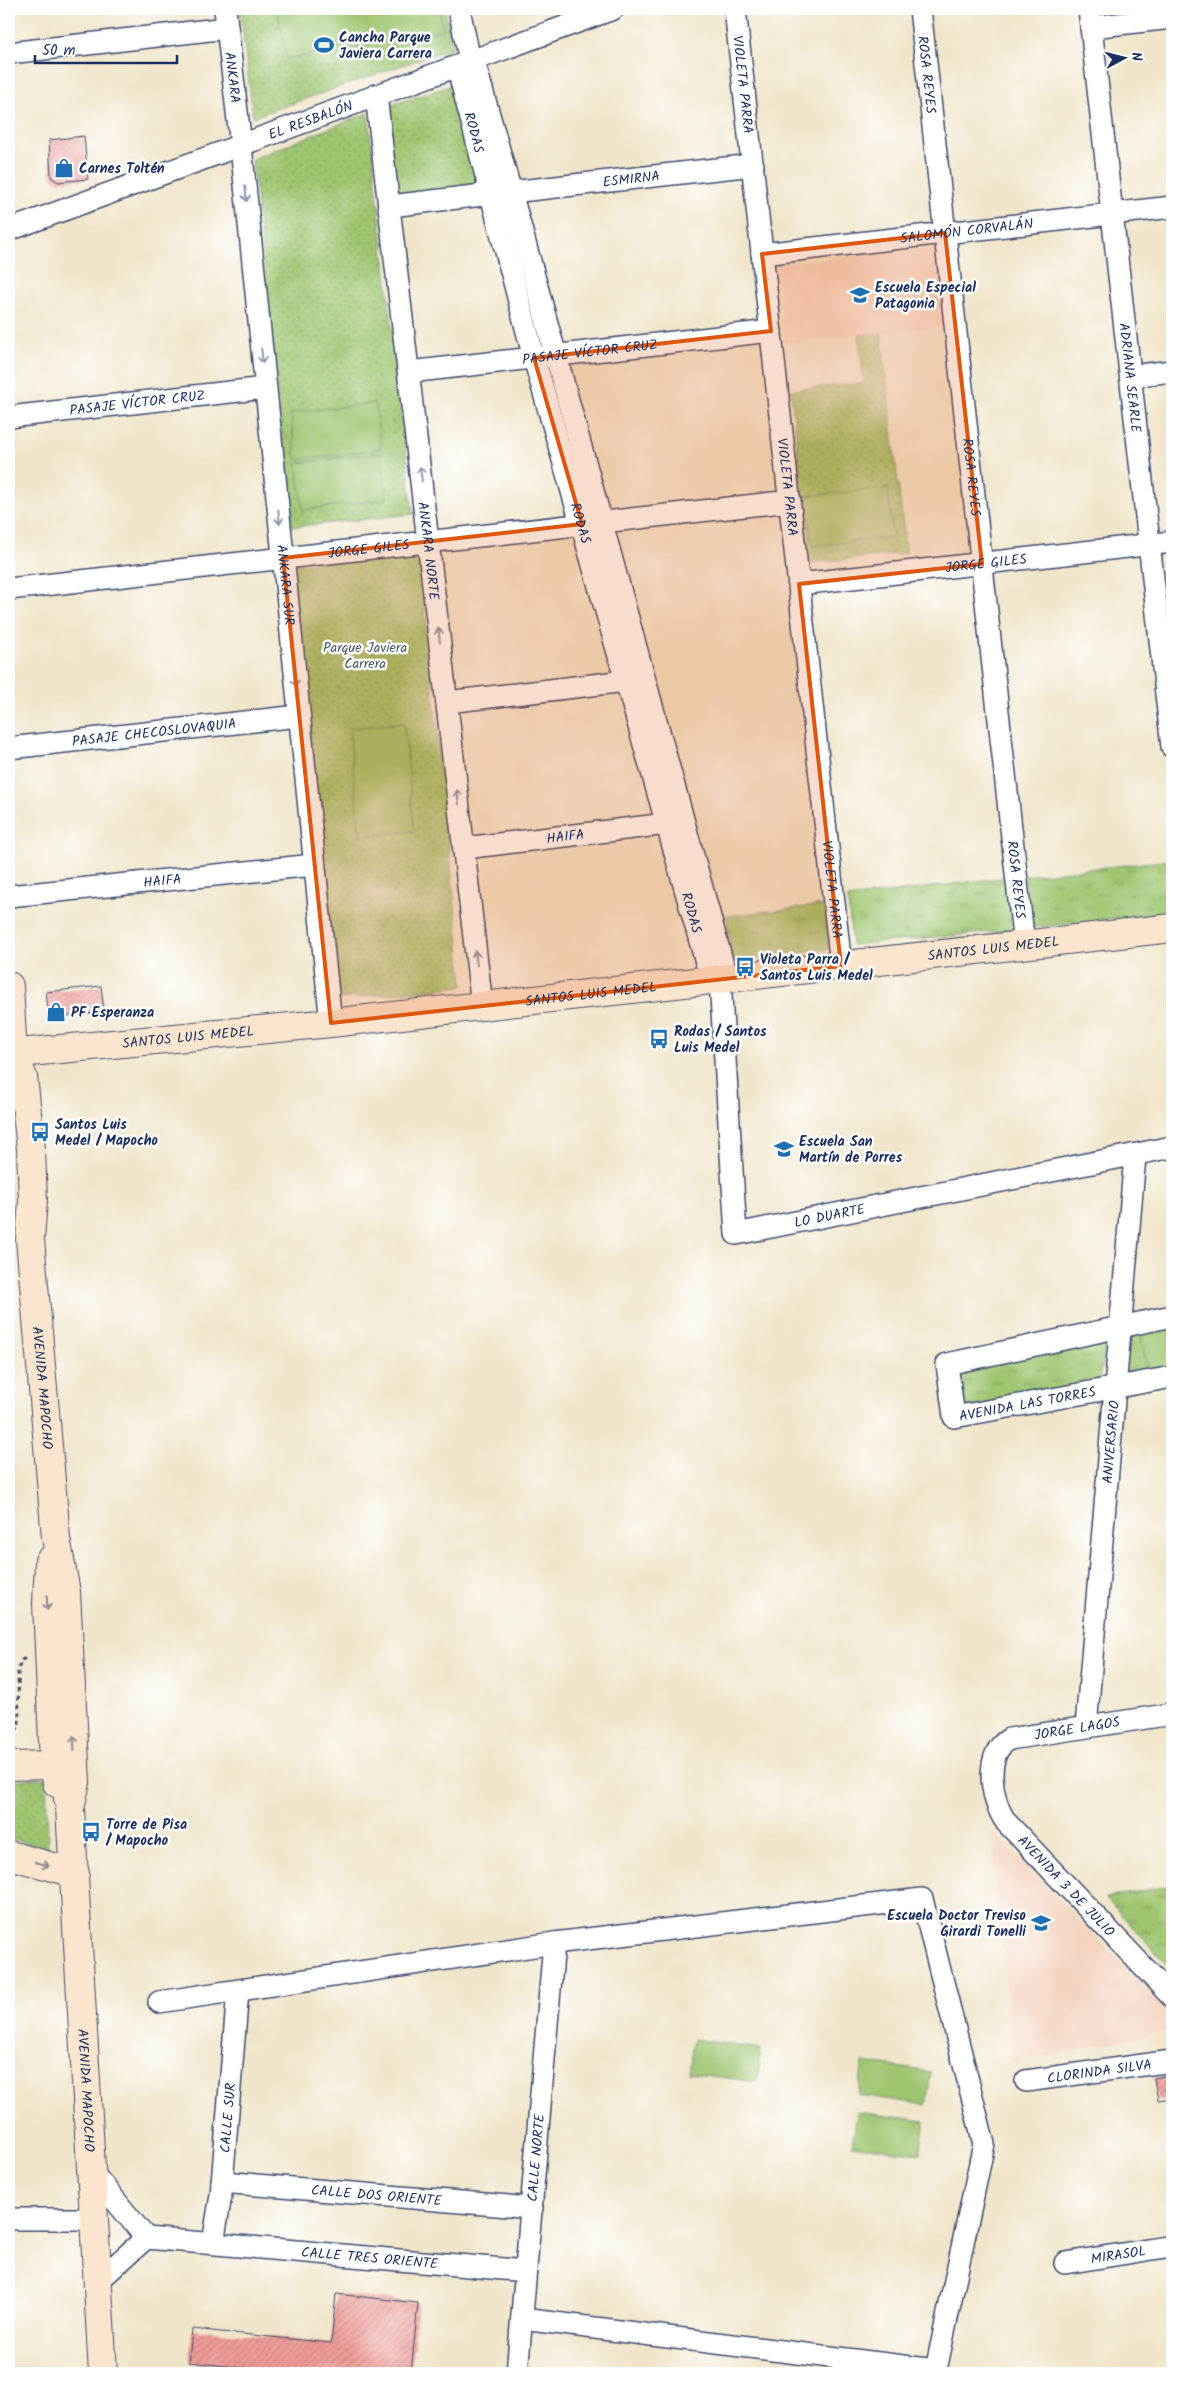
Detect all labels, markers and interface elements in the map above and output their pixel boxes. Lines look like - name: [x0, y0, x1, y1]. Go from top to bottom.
- place label: Cancha Parque Javiera Carrera: [339, 27, 432, 65]
- scale bar: [35, 32, 178, 64]
- north arrow: [1098, 32, 1148, 82]
- sports icon: Cancha Parque Javiera Carrera: [313, 34, 335, 56]
- street label: VIOLETA PARRA: [726, 34, 759, 135]
- street label: ROSA REYES: [911, 35, 942, 115]
- text: 50 m: [42, 39, 76, 63]
- street label: ANKARA: [218, 51, 246, 105]
- text: N: [1124, 51, 1147, 62]
- street label: EL RESBALÓN: [265, 95, 357, 146]
- street label: RODAS: [458, 110, 490, 156]
- shop icon: Carnes Toltén: [53, 157, 75, 179]
- place label: Carnes Toltén: [79, 158, 165, 180]
- street label: ESMIRNA: [602, 165, 661, 194]
- one-way arrow: [241, 186, 250, 202]
- street label: SALOMÓN CORVALÁN: [899, 213, 1035, 250]
- place label: Escuela Especial Patagonia: [875, 277, 976, 315]
- school or university icon: Escuela Especial Patagonia: [849, 284, 871, 306]
- street label: ADRIANA SEARLE: [1112, 322, 1147, 435]
- street label: PASAJE VÍCTOR CRUZ: [521, 334, 659, 371]
- one-way arrow: [257, 348, 267, 364]
- street label: PASAJE VÍCTOR CRUZ: [68, 385, 206, 422]
- street label: VIOLETA PARRA: [771, 437, 803, 538]
- street label: ROSA REYES: [956, 437, 986, 518]
- one-way arrow: [416, 466, 426, 482]
- street label: RODAS: [564, 500, 596, 547]
- street label: ANKARA NORTE: [411, 501, 445, 602]
- one-way arrow: [274, 509, 283, 525]
- street label: JORGE GILES: [327, 534, 411, 565]
- street label: ANKARA SUR: [270, 543, 300, 626]
- street label: JORGE GILES: [944, 548, 1028, 579]
- one-way arrow: [434, 627, 444, 643]
- park label: Parque Javiera Carrera: [323, 637, 407, 675]
- one-way arrow: [290, 671, 300, 687]
- street label: PASAJE CHECOSLOVAQUIA: [71, 713, 238, 753]
- one-way arrow: [453, 789, 463, 805]
- street label: HAIFA: [545, 824, 586, 850]
- street label: VIOLETA PARRA: [815, 839, 848, 940]
- street label: ROSA REYES: [1000, 840, 1031, 921]
- street label: HAIFA: [142, 869, 182, 894]
- street label: RODAS: [675, 890, 707, 936]
- street label: SANTOS LUIS MEDEL: [927, 931, 1060, 968]
- place label: Violeta Parra / Santos Luis Medel: [760, 949, 873, 987]
- one-way arrow: [471, 950, 481, 966]
- bus stop icon: Violeta Parra / Santos Luis Medel: [734, 956, 756, 978]
- street label: SANTOS LUIS MEDEL: [524, 976, 658, 1013]
- shop icon: PF Esperanza: [45, 1001, 67, 1023]
- place label: PF Esperanza: [71, 1002, 154, 1024]
- street label: SANTOS LUIS MEDEL: [121, 1020, 255, 1055]
- place label: Rodas / Santos Luis Medel: [674, 1021, 767, 1059]
- bus stop icon: Rodas / Santos Luis Medel: [648, 1028, 670, 1050]
- place label: Santos Luis Medel / Mapocho: [55, 1114, 159, 1152]
- bus stop icon: Santos Luis Medel / Mapocho: [29, 1121, 51, 1143]
- place label: Escuela San Martín de Porres: [799, 1131, 903, 1169]
- school or university icon: Escuela San Martín de Porres: [773, 1138, 795, 1160]
- street label: LO DUARTE: [792, 1198, 868, 1234]
- street label: AVENIDA MAPOCHO: [26, 1325, 58, 1451]
- street label: AVENIDA LAS TORRES: [957, 1381, 1098, 1428]
- street label: ANIVERSARIO: [1097, 1399, 1126, 1485]
- one-way arrow: [42, 1594, 52, 1610]
- street label: JORGE LAGOS: [1033, 1711, 1122, 1747]
- one-way arrow: [70, 1735, 79, 1751]
- place label: Torre de Pisa / Mapocho: [105, 1814, 187, 1852]
- bus stop icon: Torre de Pisa / Mapocho: [80, 1821, 102, 1843]
- street label: AVENIDA 3 DE JULIO: [1012, 1831, 1120, 1943]
- one-way arrow: [33, 1860, 49, 1870]
- place label: Escuela Doctor Treviso Girardi Tonelli: [887, 1905, 1027, 1943]
- school or university icon: Escuela Doctor Treviso Girardi Tonelli: [1030, 1912, 1052, 1934]
- street label: AVENIDA MAPOCHO: [71, 2028, 100, 2153]
- street label: CLORINDA SILVA: [1046, 2054, 1153, 2090]
- street label: CALLE SUR: [215, 2082, 242, 2154]
- street label: CALLE NORTE: [522, 2112, 551, 2203]
- street label: CALLE DOS ORIENTE: [310, 2180, 443, 2212]
- street label: MIRASOL: [1089, 2240, 1148, 2271]
- street label: CALLE TRES ORIENTE: [300, 2242, 440, 2275]

